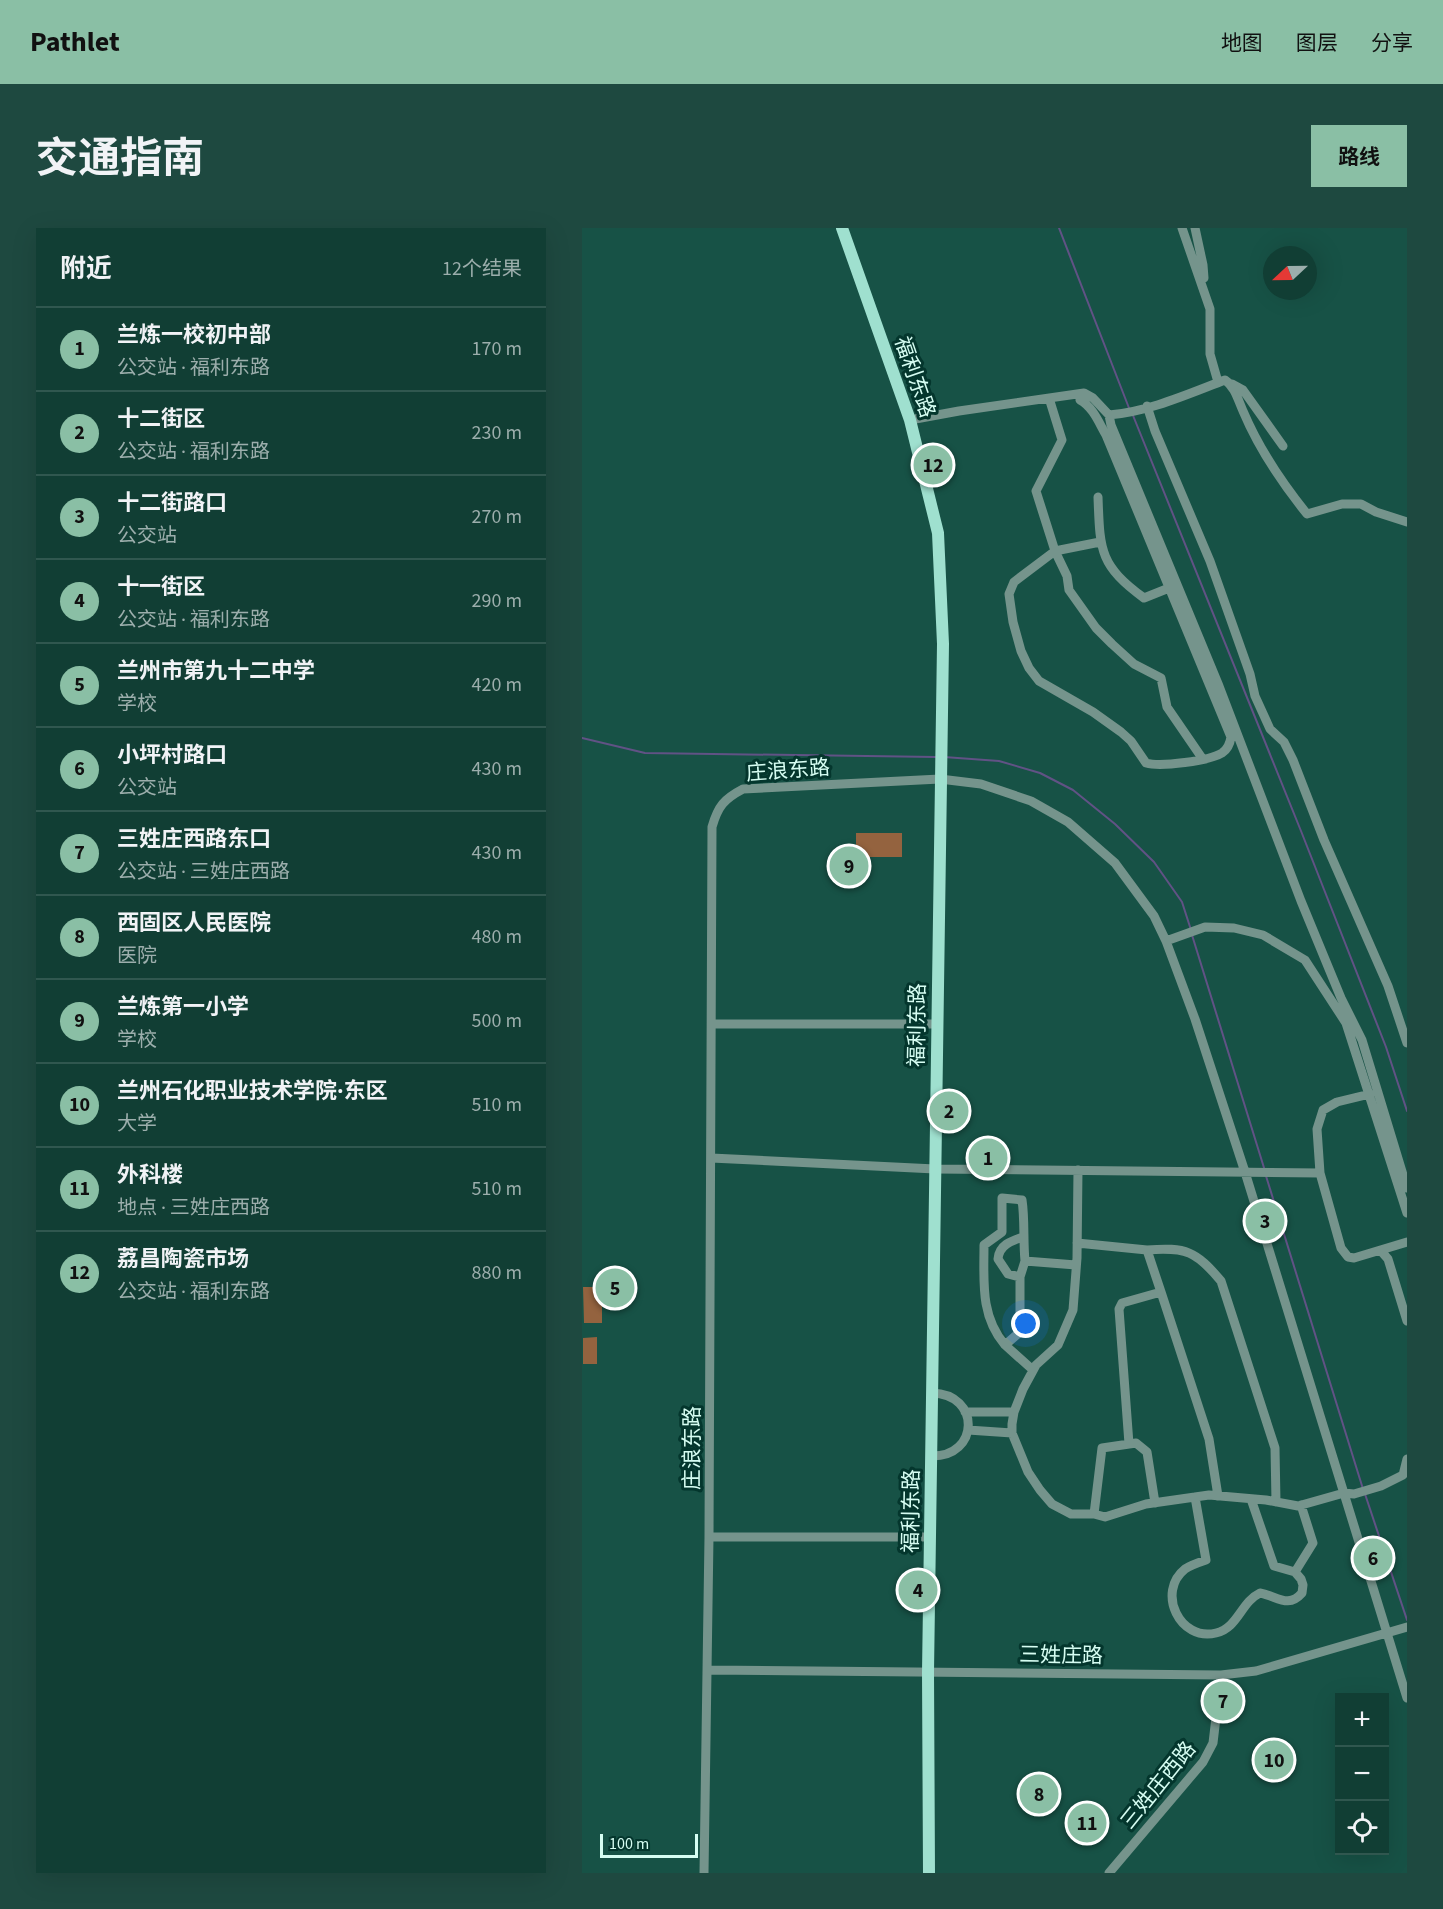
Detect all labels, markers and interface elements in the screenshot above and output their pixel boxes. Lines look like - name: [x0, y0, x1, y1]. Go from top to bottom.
- text: Pathlet: [30, 22, 120, 62]
- text: 地图: [1221, 28, 1263, 58]
- text: 图层: [1296, 28, 1338, 58]
- text: 分享: [1371, 28, 1413, 58]
- button: 路线: [1311, 125, 1407, 187]
- text: 交通指南: [36, 129, 204, 189]
- north arrow: [1263, 246, 1317, 300]
- text: 附近: [60, 250, 112, 287]
- text: 12个结果: [442, 255, 522, 283]
- text: 兰炼一校初中部: [117, 319, 271, 351]
- street label: 福利东路: [887, 332, 943, 422]
- text: 1: [74, 335, 85, 363]
- text: 170 m: [472, 335, 522, 363]
- text: 公交站 · 福利东路: [117, 354, 270, 382]
- text: 十二街区: [117, 403, 205, 435]
- text: 2: [74, 419, 85, 447]
- text: 230 m: [472, 419, 522, 447]
- text: 公交站 · 福利东路: [117, 438, 270, 466]
- pin: 12: [914, 442, 952, 488]
- text: 十二街路口: [117, 487, 227, 519]
- text: 3: [74, 503, 85, 531]
- text: 270 m: [472, 503, 522, 531]
- text: 公交站: [117, 522, 177, 550]
- text: 十一街区: [117, 571, 205, 603]
- text: 4: [74, 587, 85, 615]
- text: 290 m: [472, 587, 522, 615]
- text: 公交站 · 福利东路: [117, 606, 270, 634]
- text: 兰州市第九十二中学: [117, 655, 315, 687]
- text: 5: [74, 671, 85, 699]
- text: 420 m: [472, 671, 522, 699]
- text: 学校: [117, 690, 157, 718]
- text: 小坪村路口: [117, 739, 227, 771]
- street label: 庄浪东路: [745, 752, 831, 788]
- text: 6: [74, 755, 85, 783]
- text: 430 m: [472, 755, 522, 783]
- text: 公交站: [117, 774, 177, 802]
- text: 三姓庄西路东口: [117, 823, 271, 855]
- text: 7: [74, 839, 85, 867]
- text: 430 m: [472, 839, 522, 867]
- pin: 9: [830, 844, 868, 888]
- text: 公交站 · 三姓庄西路: [117, 858, 290, 886]
- text: 西固区人民医院: [117, 907, 271, 939]
- text: 8: [74, 923, 85, 951]
- text: 480 m: [472, 923, 522, 951]
- text: 医院: [117, 942, 157, 970]
- street label: 福利东路: [901, 983, 933, 1067]
- text: 兰炼第一小学: [117, 991, 249, 1023]
- text: 9: [74, 1007, 85, 1035]
- text: 500 m: [472, 1007, 522, 1035]
- text: 学校: [117, 1026, 157, 1054]
- text: 兰州石化职业技术学院·东区: [117, 1075, 388, 1107]
- pin: 2: [930, 1088, 968, 1134]
- text: 10: [69, 1091, 90, 1119]
- text: 510 m: [472, 1091, 522, 1119]
- text: 大学: [117, 1110, 157, 1138]
- pin: 1: [968, 1136, 1008, 1180]
- text: 外科楼: [117, 1159, 183, 1191]
- text: 11: [69, 1175, 90, 1203]
- text: 510 m: [472, 1175, 522, 1203]
- text: 地点 · 三姓庄西路: [117, 1194, 270, 1222]
- pin: 3: [1246, 1198, 1284, 1244]
- text: 荔昌陶瓷市场: [117, 1243, 249, 1275]
- text: 12: [69, 1259, 90, 1287]
- text: 880 m: [472, 1259, 522, 1287]
- pin: 5: [596, 1266, 634, 1310]
- text: 公交站 · 福利东路: [117, 1278, 270, 1306]
- your location: [1011, 1309, 1040, 1338]
- street label: 庄浪东路: [677, 1406, 707, 1490]
- street label: 福利东路: [895, 1469, 927, 1553]
- pin: 6: [1354, 1536, 1392, 1580]
- pin: 4: [898, 1568, 938, 1612]
- street label: 三姓庄路: [1019, 1639, 1103, 1671]
- pin: 7: [1204, 1678, 1242, 1724]
- map controls: [1335, 1693, 1389, 1855]
- button: +: [1335, 1693, 1389, 1747]
- street label: 三姓庄西路: [1113, 1735, 1203, 1835]
- pin: 10: [1254, 1738, 1294, 1783]
- button: −: [1335, 1747, 1389, 1801]
- pin: 8: [1020, 1772, 1058, 1816]
- pin: 11: [1068, 1800, 1106, 1846]
- button: locate: [1335, 1801, 1389, 1855]
- scale bar: [600, 1831, 698, 1858]
- text: 100 m: [609, 1833, 649, 1855]

